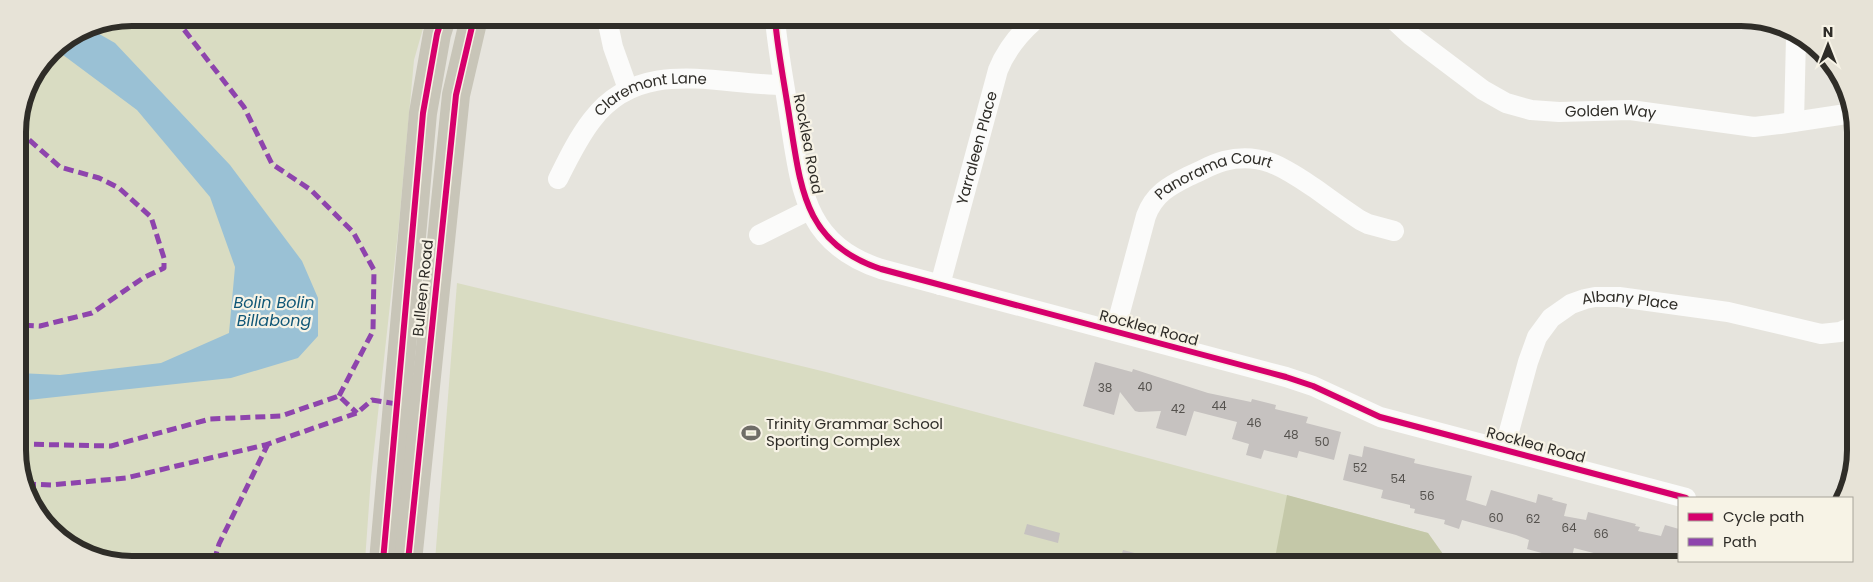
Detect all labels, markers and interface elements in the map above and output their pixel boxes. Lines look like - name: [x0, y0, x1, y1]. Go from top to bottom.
- north arrow: [1803, 20, 1853, 70]
- text: N: [1823, 22, 1833, 42]
- street label: Claremont Lane: [589, 67, 707, 121]
- street label: Yarraleen Place: [951, 88, 1002, 207]
- street label: Rocklea Road: [788, 92, 828, 196]
- street label: Golden Way: [1565, 98, 1658, 124]
- street label: Panorama Court: [1150, 147, 1276, 204]
- street label: Bulleen Road: [407, 238, 438, 337]
- street label: Albany Place: [1580, 286, 1680, 315]
- water label: Bolin Bolin Billabong: [233, 291, 315, 332]
- street label: Rocklea Road: [1097, 304, 1201, 351]
- house number: 40: [1137, 378, 1153, 395]
- house number: 38: [1098, 379, 1112, 396]
- house number: 44: [1211, 397, 1227, 414]
- house number: 42: [1171, 400, 1185, 417]
- place label: Trinity Grammar School Sporting Complex: [766, 413, 943, 451]
- house number: 46: [1246, 414, 1262, 431]
- street label: Rocklea Road: [1484, 421, 1588, 468]
- sports icon: Trinity Grammar School Sporting Complex: [740, 422, 762, 444]
- house number: 48: [1283, 426, 1299, 443]
- house number: 50: [1314, 433, 1330, 450]
- house number: 52: [1353, 459, 1367, 476]
- house number: 54: [1390, 470, 1406, 487]
- house number: 56: [1419, 487, 1435, 504]
- legend: [1678, 497, 1853, 562]
- text: Cycle path: [1723, 506, 1804, 527]
- house number: 60: [1488, 509, 1504, 526]
- house number: 62: [1526, 510, 1540, 527]
- house number: 64: [1561, 519, 1577, 536]
- house number: 66: [1593, 525, 1609, 542]
- text: Path: [1723, 531, 1757, 552]

